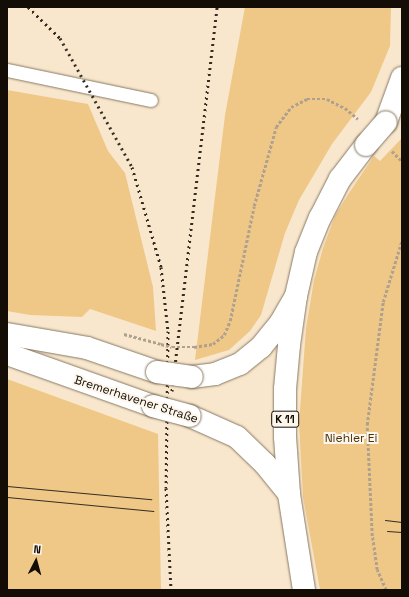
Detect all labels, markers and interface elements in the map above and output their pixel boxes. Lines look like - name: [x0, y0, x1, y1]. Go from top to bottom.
- street label: Bremerhavener Straße: [72, 373, 200, 427]
- road number: K 11: [271, 410, 299, 428]
- park label: Niehler Ei: [325, 432, 377, 446]
- north arrow: [16, 541, 56, 581]
- text: N: [33, 542, 42, 556]

